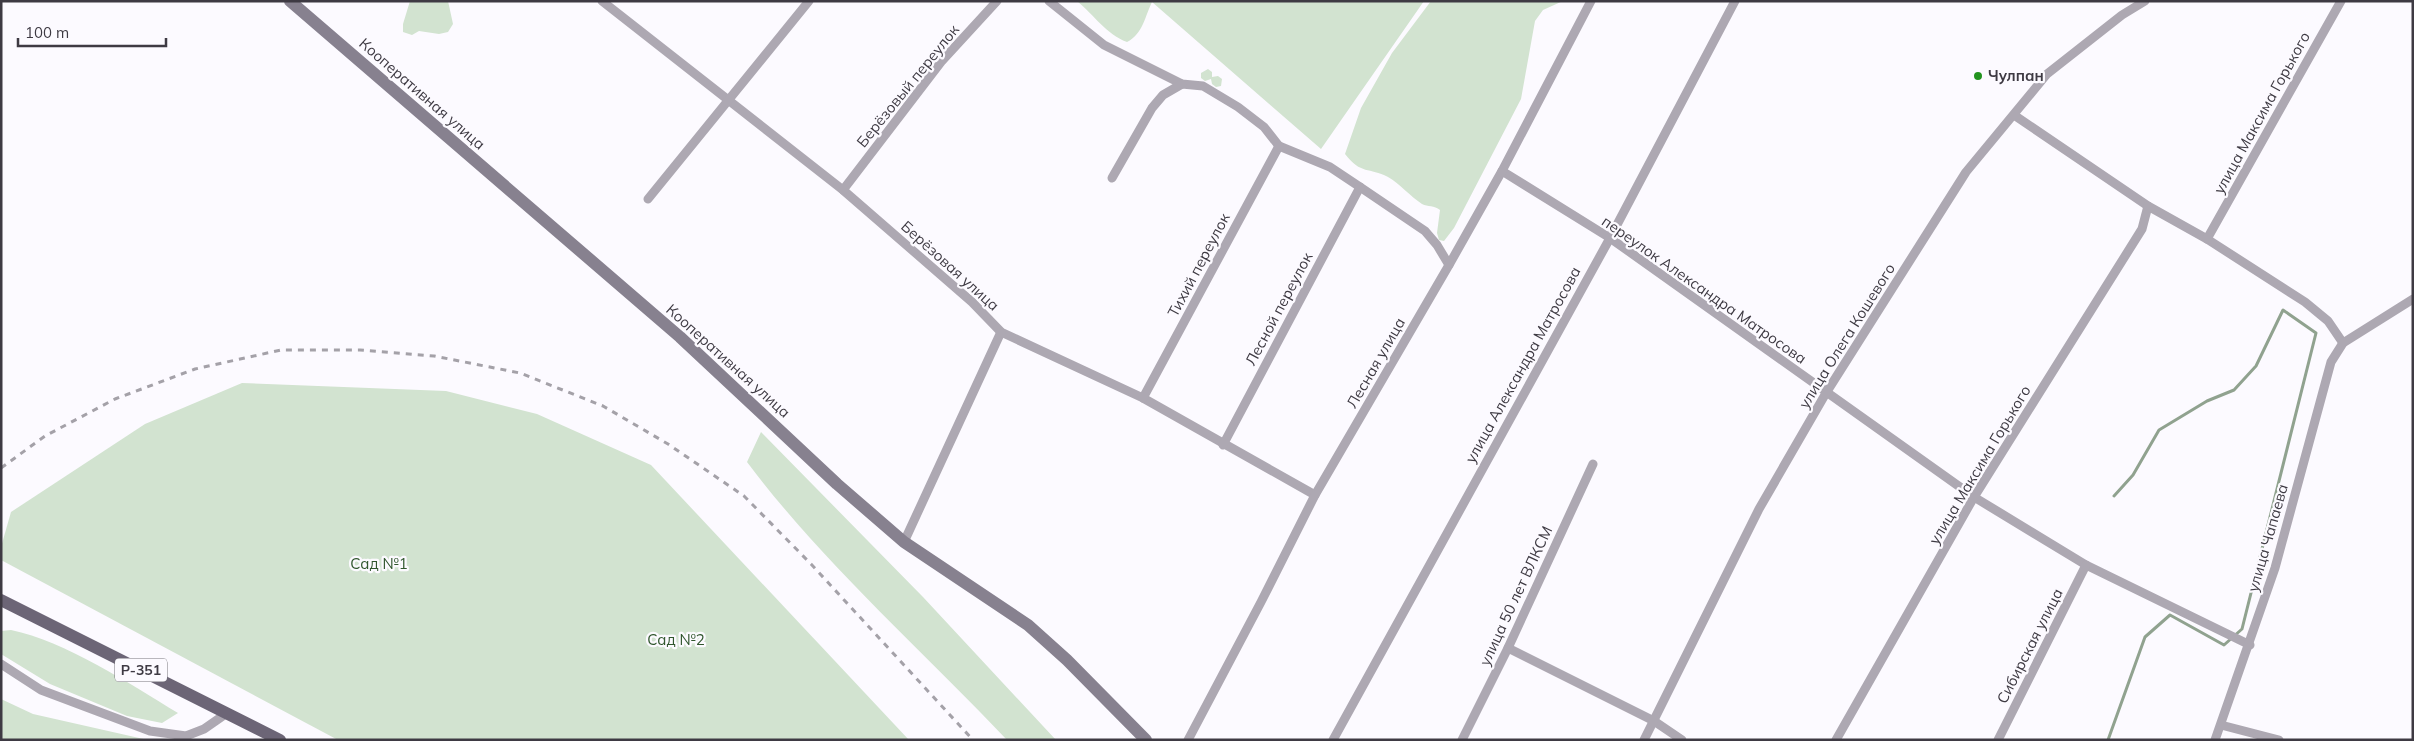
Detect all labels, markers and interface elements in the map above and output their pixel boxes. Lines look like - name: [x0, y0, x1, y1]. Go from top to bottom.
- scale bar: [18, 15, 165, 47]
- street label: Берёзовый переулок: [852, 20, 964, 151]
- text: 100 m: [25, 23, 69, 42]
- street label: улица Максима Горького: [2209, 28, 2314, 197]
- street label: Кооперативная улица: [355, 34, 489, 154]
- place label: Чулпан: [1988, 66, 2044, 85]
- marker: Чулпан: [1972, 70, 1984, 82]
- street label: Тихий переулок: [1163, 209, 1234, 320]
- street label: переулок Александра Матросова: [1598, 211, 1810, 368]
- street label: Берёзовая улица: [897, 217, 1003, 315]
- street label: Лесной переулок: [1241, 248, 1317, 369]
- street label: улица Олега Кошевого: [1794, 260, 1899, 412]
- street label: улица Александра Матросова: [1461, 263, 1585, 466]
- street label: Кооперативная улица: [662, 300, 794, 421]
- street label: Лесная улица: [1342, 314, 1409, 411]
- street label: улица Максима Горького: [1925, 382, 2035, 548]
- street label: улица Чапаева: [2243, 482, 2292, 594]
- street label: улица 50 лет ВЛКСМ: [1475, 523, 1556, 669]
- park label: Сад №1: [350, 554, 408, 573]
- street label: Сибирская улица: [1992, 585, 2067, 707]
- park label: Сад №2: [647, 630, 705, 649]
- road number: Р-351: [115, 658, 167, 682]

